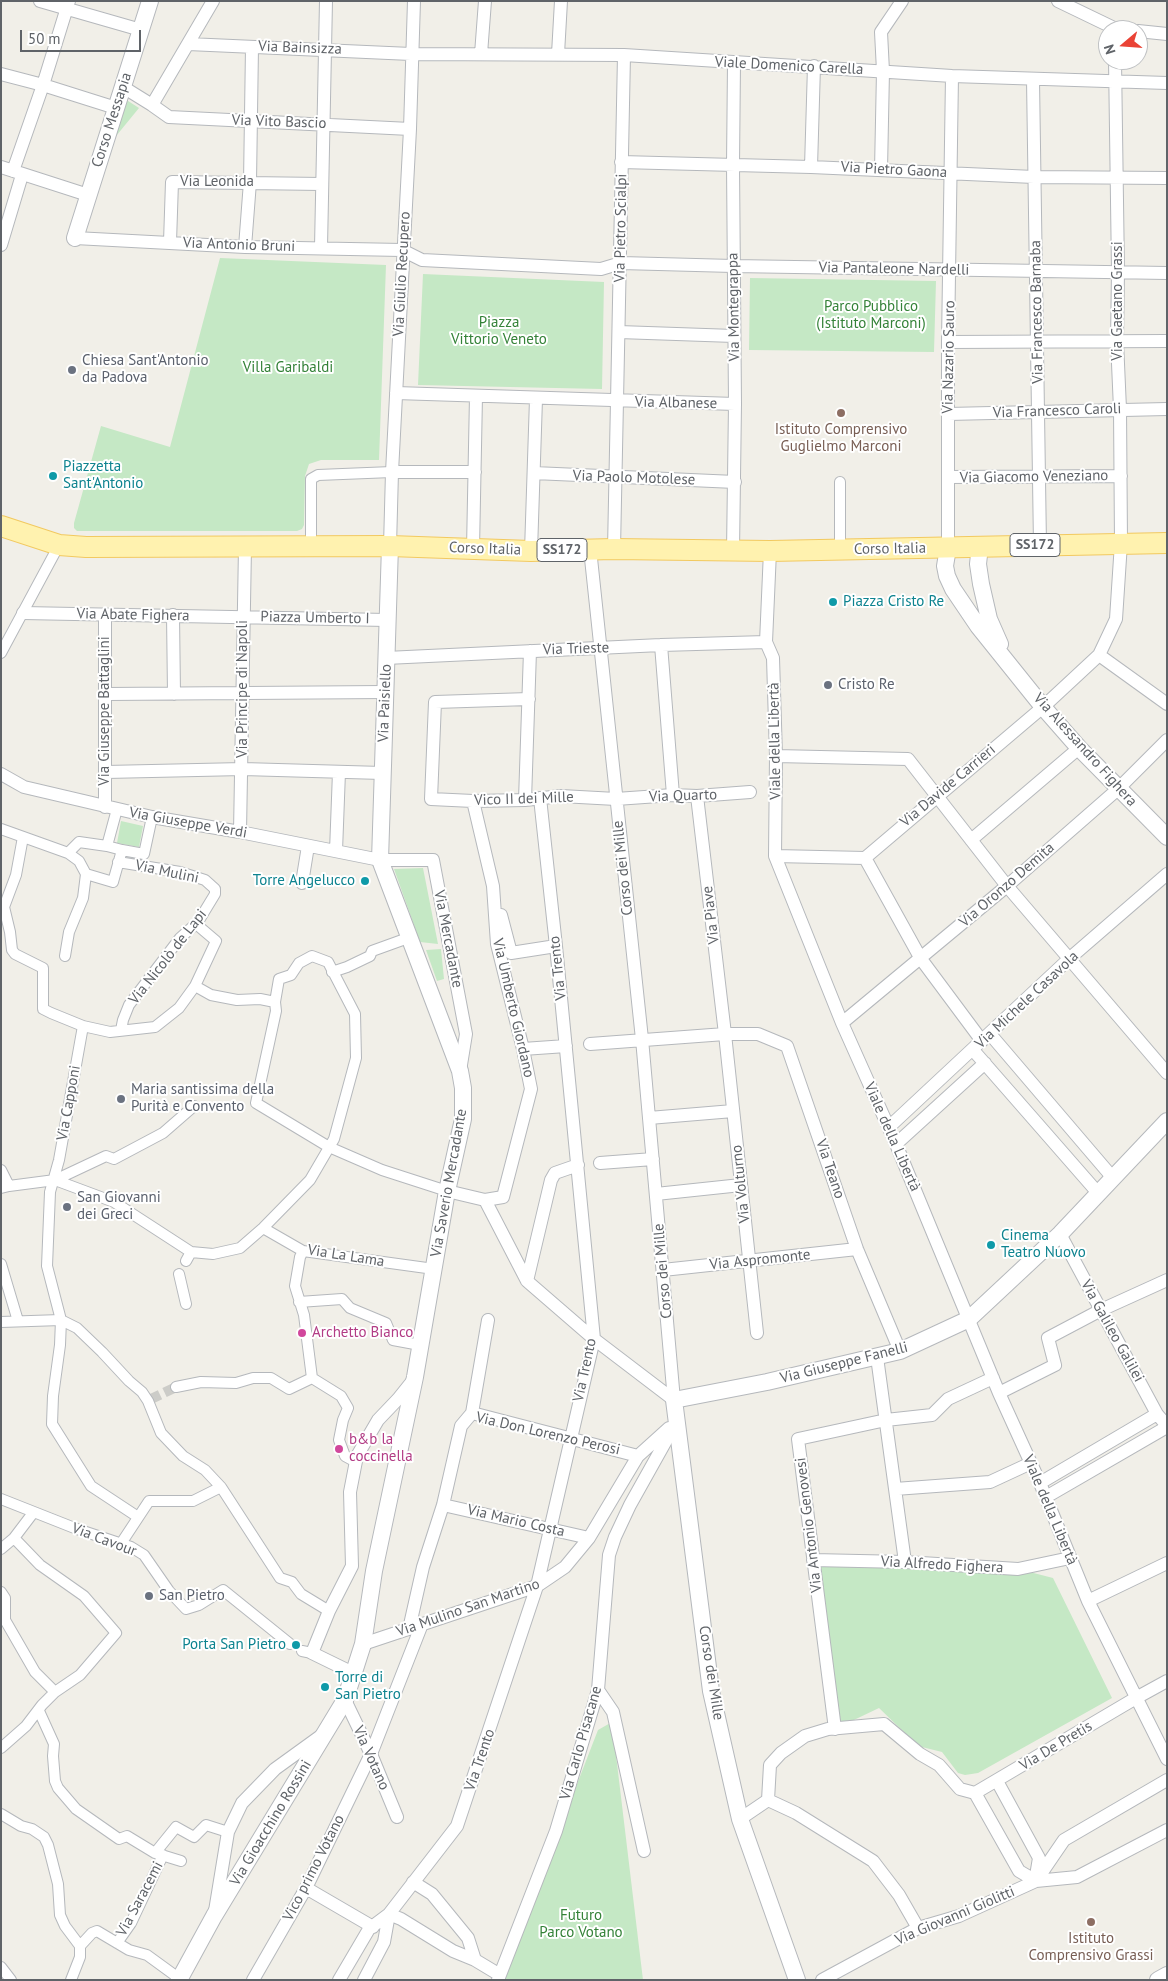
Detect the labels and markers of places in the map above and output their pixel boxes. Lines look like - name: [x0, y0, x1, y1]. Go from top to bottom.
- place label: Chiesa Sant'Antonio da Padova: [82, 352, 209, 387]
- marker: Chiesa Sant'Antonio da Padova: [66, 364, 78, 376]
- marker: Istituto Comprensivo Guglielmo Marconi: [835, 407, 847, 419]
- place label: Istituto Comprensivo Guglielmo Marconi: [775, 421, 907, 456]
- place label: Piazzetta Sant'Antonio: [63, 458, 143, 493]
- marker: Piazzetta Sant'Antonio: [47, 470, 59, 482]
- place label: Piazza Cristo Re: [843, 593, 944, 611]
- marker: Piazza Cristo Re: [827, 596, 839, 608]
- place label: Cristo Re: [838, 676, 895, 694]
- marker: Cristo Re: [822, 679, 834, 691]
- place label: Torre Angelucco: [253, 872, 355, 890]
- marker: Torre Angelucco: [359, 875, 371, 887]
- place label: Maria santissima della Purità e Convento: [131, 1081, 274, 1116]
- marker: Maria santissima della Purità e Convento: [115, 1093, 127, 1105]
- place label: San Giovanni dei Greci: [77, 1189, 161, 1224]
- marker: San Giovanni dei Greci: [61, 1201, 73, 1213]
- place label: Cinema Teatro Nuovo: [1001, 1227, 1086, 1262]
- marker: Cinema Teatro Nuovo: [985, 1239, 997, 1251]
- place label: Archetto Bianco: [312, 1324, 413, 1342]
- marker: Archetto Bianco: [296, 1327, 308, 1339]
- place label: b&b la coccinella: [349, 1431, 413, 1466]
- marker: b&b la coccinella: [333, 1443, 345, 1455]
- place label: San Pietro: [159, 1587, 225, 1605]
- marker: San Pietro: [143, 1590, 155, 1602]
- place label: Porta San Pietro: [182, 1636, 286, 1654]
- marker: Porta San Pietro: [290, 1639, 302, 1651]
- place label: Torre di San Pietro: [335, 1669, 401, 1704]
- marker: Torre di San Pietro: [319, 1681, 331, 1693]
- marker: Istituto Comprensivo Grassi: [1085, 1916, 1097, 1928]
- place label: Istituto Comprensivo Grassi: [1028, 1930, 1154, 1965]

